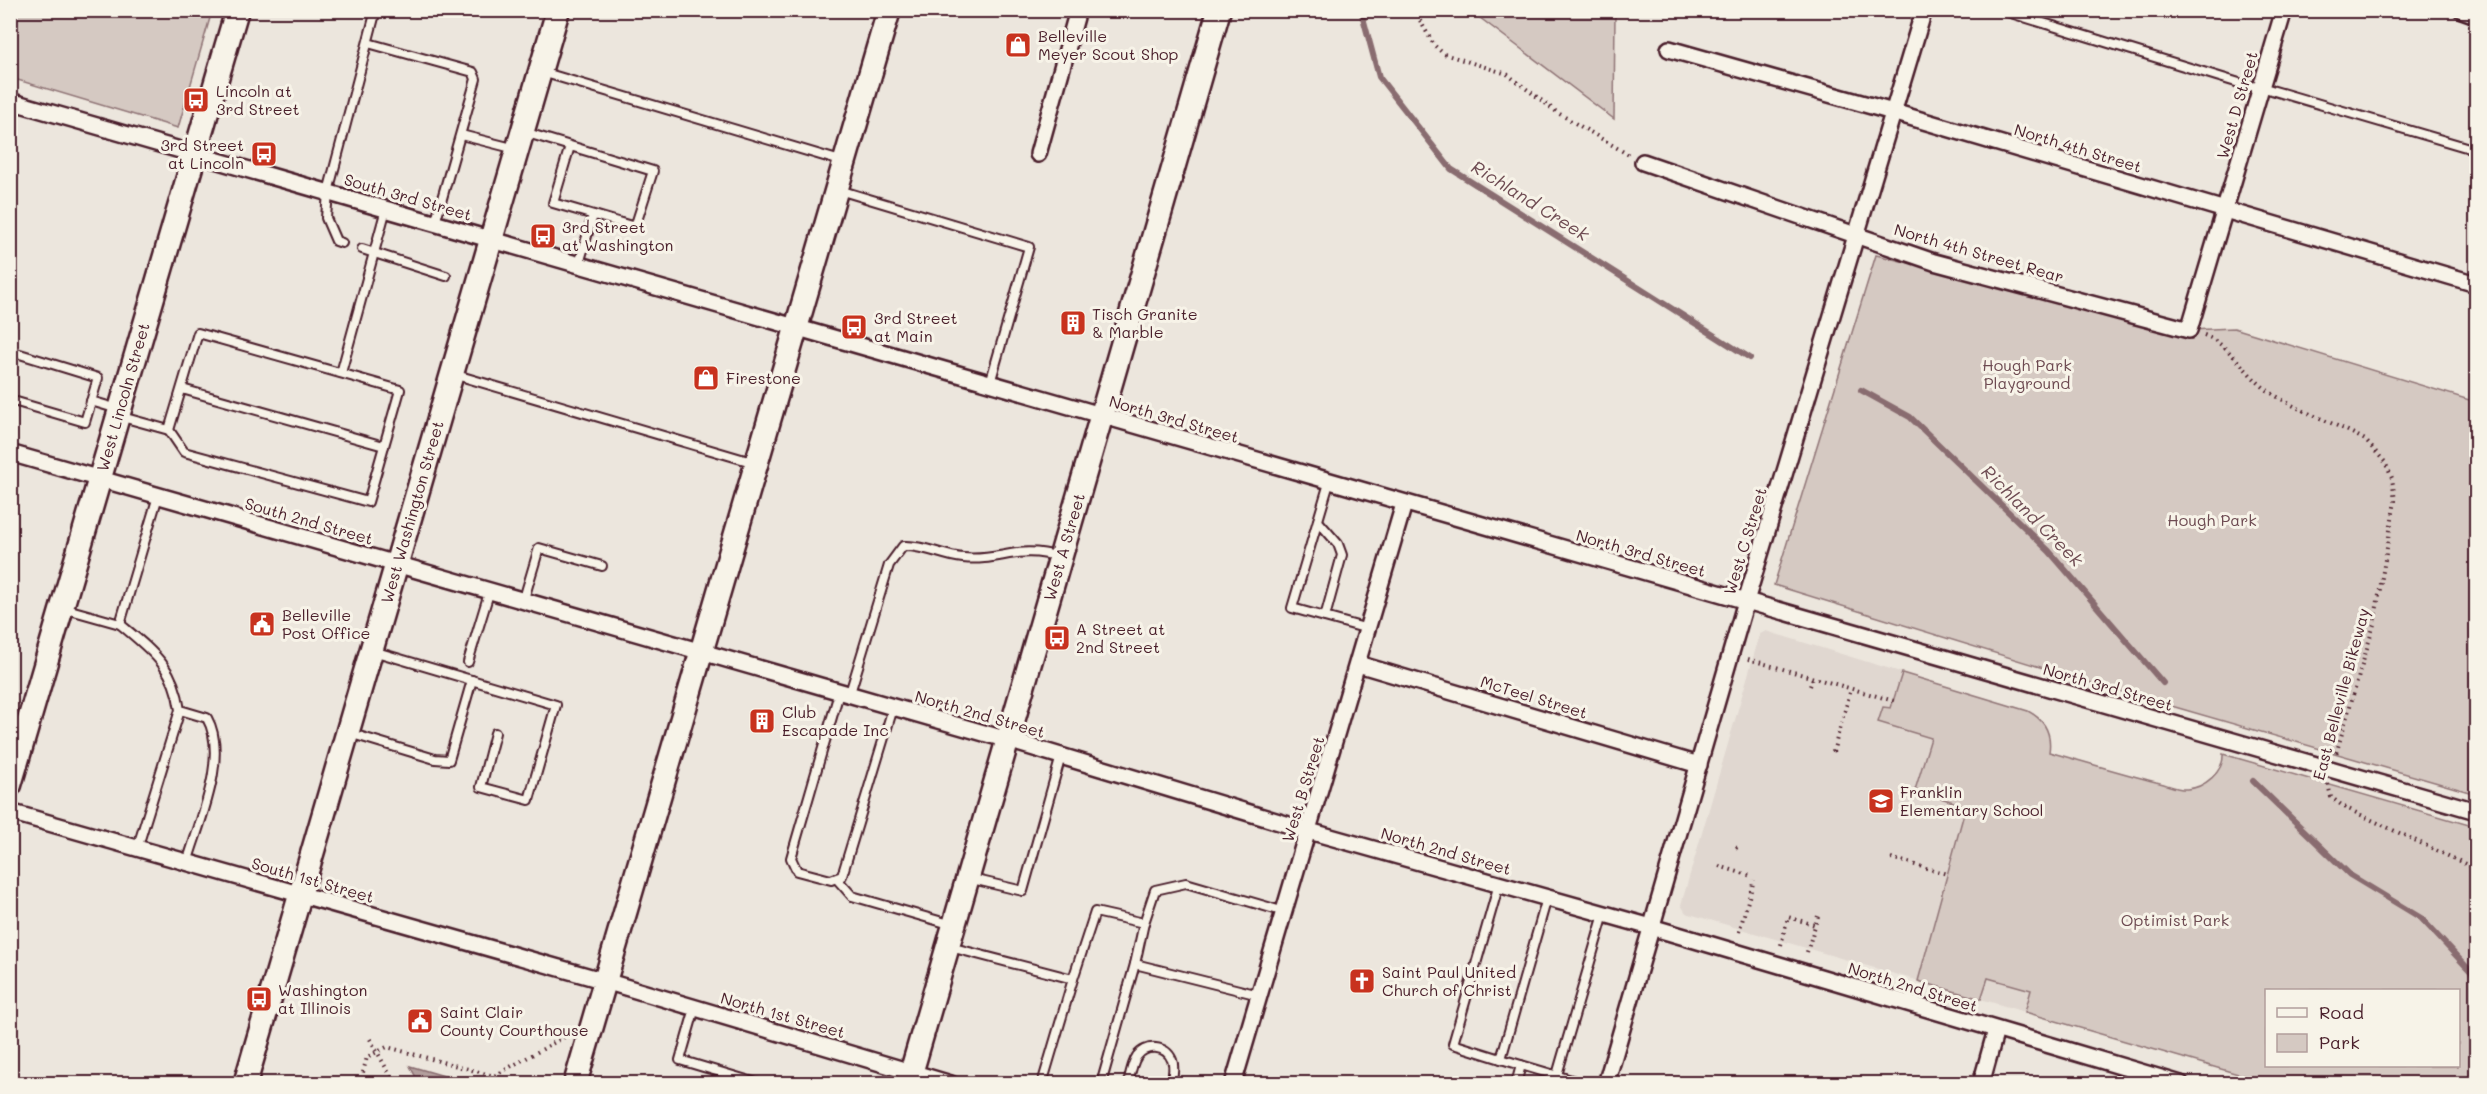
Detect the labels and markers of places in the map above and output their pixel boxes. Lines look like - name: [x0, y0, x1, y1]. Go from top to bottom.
- place label: Belleville Meyer Scout Shop: [1038, 25, 1178, 64]
- shop icon: Belleville Meyer Scout Shop: [1003, 30, 1033, 60]
- place label: Lincoln at 3rd Street: [216, 80, 300, 119]
- bus stop icon: Lincoln at 3rd Street: [181, 85, 211, 115]
- place label: 3rd Street at Lincoln: [160, 134, 244, 173]
- bus stop icon: 3rd Street at Lincoln: [249, 139, 279, 169]
- place label: 3rd Street at Washington: [562, 216, 673, 255]
- bus stop icon: 3rd Street at Washington: [528, 221, 558, 251]
- place label: Tisch Granite & Marble: [1092, 303, 1198, 342]
- place label: 3rd Street at Main: [874, 307, 958, 346]
- building icon: Tisch Granite & Marble: [1058, 308, 1088, 338]
- bus stop icon: 3rd Street at Main: [839, 312, 869, 342]
- shop icon: Firestone: [691, 363, 721, 393]
- place label: Firestone: [726, 367, 801, 388]
- place label: Belleville Post Office: [282, 604, 371, 643]
- public building icon: Belleville Post Office: [247, 609, 277, 639]
- place label: A Street at 2nd Street: [1076, 618, 1165, 657]
- bus stop icon: A Street at 2nd Street: [1042, 623, 1072, 653]
- place label: Club Escapade Inc: [782, 701, 889, 740]
- building icon: Club Escapade Inc: [747, 706, 777, 736]
- place label: Franklin Elementary School: [1900, 781, 2044, 820]
- school or university icon: Franklin Elementary School: [1866, 786, 1896, 816]
- place label: Saint Paul United Church of Christ: [1382, 961, 1516, 1000]
- church icon: Saint Paul United Church of Christ: [1347, 966, 1377, 996]
- place label: Washington at Illinois: [278, 979, 367, 1018]
- bus stop icon: Washington at Illinois: [244, 984, 274, 1014]
- place label: Saint Clair County Courthouse: [440, 1001, 589, 1040]
- public building icon: Saint Clair County Courthouse: [405, 1006, 435, 1036]

